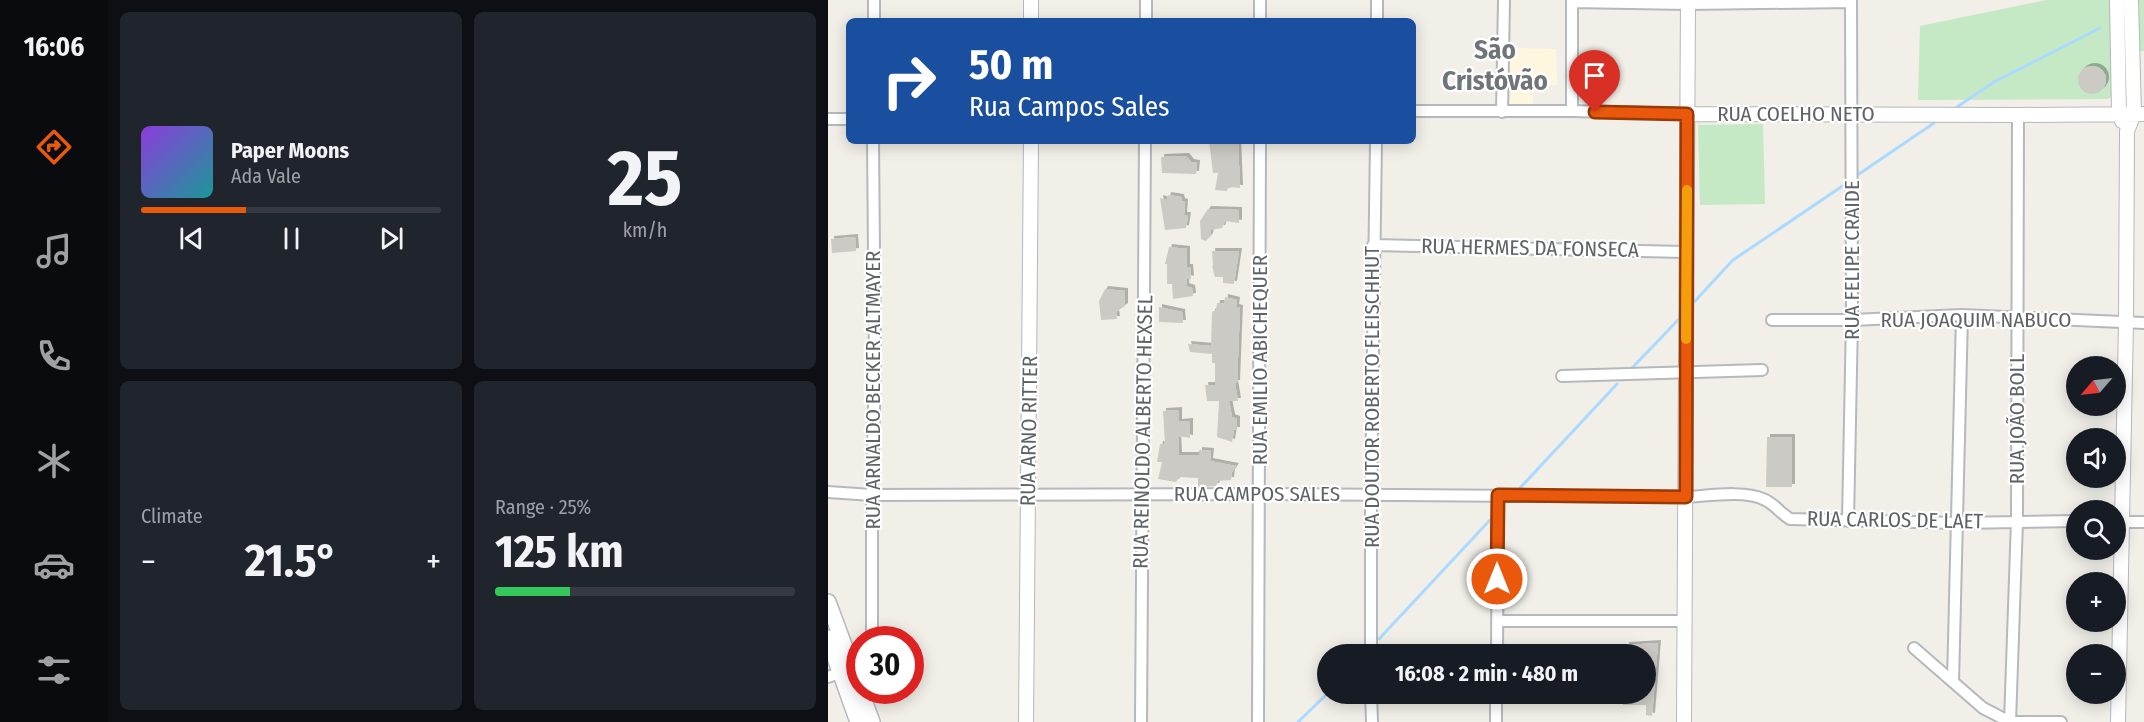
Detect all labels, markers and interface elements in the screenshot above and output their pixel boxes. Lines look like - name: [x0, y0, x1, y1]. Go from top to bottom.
- text: 16:06: [24, 31, 84, 63]
- district label: São Cristóvão: [1442, 34, 1548, 97]
- text: 50 m: [969, 40, 1053, 90]
- icon: right: [870, 42, 948, 120]
- pin: [1569, 50, 1620, 112]
- icon: arrive: [1578, 59, 1611, 92]
- text: Rua Campos Sales: [969, 91, 1170, 123]
- street label: RUA COELHO NETO: [1717, 101, 1875, 127]
- icon: directions: [33, 126, 75, 168]
- text: 25: [608, 132, 682, 226]
- text: Paper Moons: [231, 137, 349, 164]
- text: Ada Vale: [231, 164, 301, 188]
- street label: RUA FELIPE CRAIDE: [1839, 180, 1865, 340]
- text: km/h: [623, 218, 667, 242]
- icon: previous: [175, 222, 208, 255]
- icon: pause: [275, 222, 308, 255]
- icon: next: [375, 222, 408, 255]
- icon: music: [33, 230, 75, 272]
- street label: RUA HERMES DA FONSECA: [1421, 233, 1639, 263]
- street label: RUA DOUTOR ROBERTO FLEISCHHUT: [1359, 246, 1385, 548]
- street label: RUA ARNALDO BECKER ALTMAYER: [860, 250, 886, 530]
- street label: RUA EMILIO ABICHEQUER: [1247, 254, 1273, 465]
- street label: RUA REINOLDO ALBERTO HEXSEL: [1128, 294, 1158, 569]
- street label: RUA JOAQUIM NABUCO: [1881, 307, 2071, 333]
- icon: phone: [33, 335, 75, 377]
- street label: RUA JOÃO BOLL: [2004, 353, 2030, 484]
- street label: RUA ARNO RITTER: [1015, 355, 1043, 506]
- north arrow: [2066, 356, 2126, 416]
- map controls: [2066, 356, 2126, 704]
- button: sound: [2066, 428, 2126, 488]
- icon: climate: [33, 440, 75, 482]
- street label: RUA CAMPOS SALES: [1174, 481, 1340, 507]
- text: Range · 25%: [495, 495, 591, 519]
- button: search: [2066, 500, 2126, 560]
- text: Climate: [141, 504, 203, 528]
- street label: RUA CARLOS DE LAET: [1807, 505, 1984, 535]
- text: 125 km: [495, 525, 624, 579]
- text: 21.5°: [245, 534, 337, 588]
- text: −: [141, 542, 156, 582]
- text: +: [426, 542, 441, 582]
- icon: car: [33, 544, 75, 586]
- position arrow: [1465, 547, 1529, 611]
- button: +: [2066, 572, 2126, 632]
- speed limit sign: 30: [846, 626, 924, 704]
- button: −: [2066, 644, 2126, 704]
- icon: filters: [33, 649, 75, 691]
- text: 16:08 · 2 min · 480 m: [1395, 660, 1578, 687]

